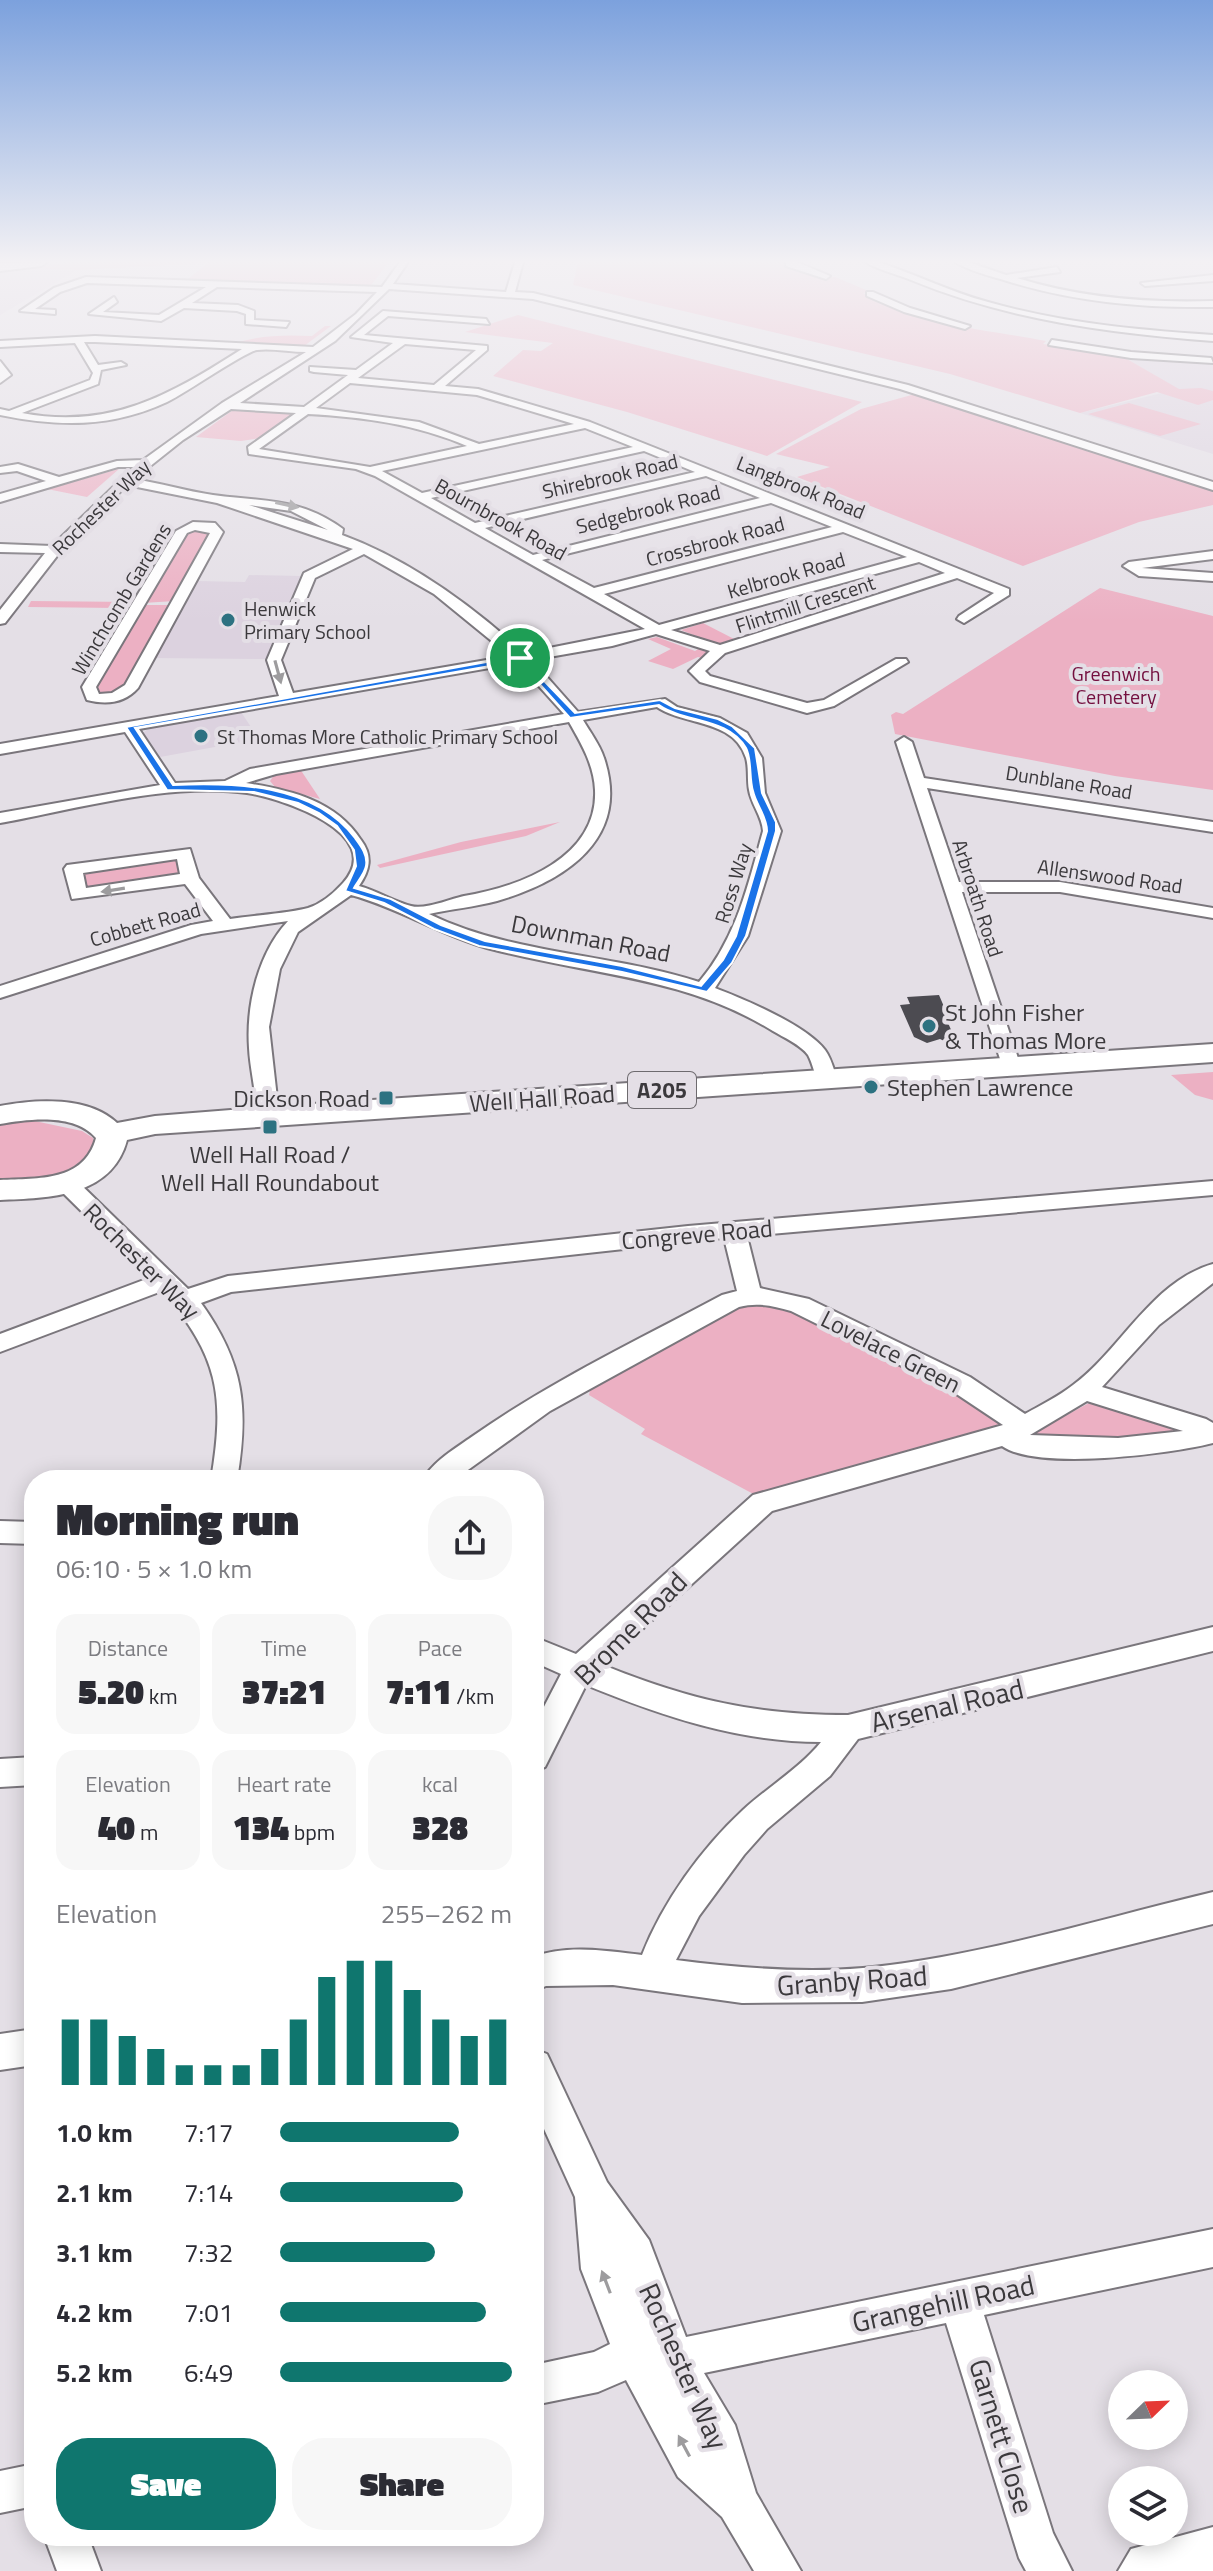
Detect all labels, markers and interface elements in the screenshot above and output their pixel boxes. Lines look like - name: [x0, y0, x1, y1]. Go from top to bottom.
- street label: Shirebrook Road: [539, 445, 681, 507]
- street label: Langbrook Road: [732, 447, 870, 527]
- street label: Rochester Way: [45, 452, 158, 562]
- street label: Bournbrook Road: [429, 470, 573, 568]
- street label: Sedgebrook Road: [573, 476, 723, 542]
- one-way arrow: [275, 499, 300, 512]
- street label: Crossbrook Road: [642, 508, 788, 574]
- street label: Winchcomb Gardens: [63, 517, 179, 681]
- street label: Kelbrook Road: [723, 543, 849, 607]
- street label: Flintmill Crescent: [731, 567, 879, 641]
- place label: Henwick Primary School: [244, 593, 371, 647]
- marker: Henwick Primary School: [219, 611, 237, 629]
- pin: [486, 624, 554, 692]
- icon: arrive: [498, 636, 542, 680]
- park label: Greenwich Cemetery: [1072, 658, 1160, 712]
- one-way arrow: [273, 660, 285, 685]
- place label: St Thomas More Catholic Primary School: [217, 721, 558, 752]
- marker: St Thomas More Catholic Primary School: [192, 727, 210, 745]
- street label: Dunblane Road: [1003, 757, 1135, 807]
- street label: Arbroath Road: [944, 835, 1012, 961]
- street label: Ross Way: [706, 839, 760, 927]
- street label: Allenswood Road: [1036, 851, 1184, 901]
- one-way arrow: [101, 884, 126, 897]
- street label: Cobbett Road: [86, 893, 204, 955]
- street label: Downman Road: [508, 905, 674, 971]
- place label: St John Fisher & Thomas More: [945, 994, 1106, 1058]
- marker: St John Fisher & Thomas More: [920, 1017, 938, 1035]
- place label: Stephen Lawrence: [887, 1069, 1073, 1105]
- road number: A205: [628, 1072, 696, 1108]
- street label: Well Hall Road: [468, 1075, 616, 1121]
- marker: Stephen Lawrence: [862, 1078, 880, 1096]
- place label: Dickson Road: [233, 1080, 370, 1116]
- marker: Dickson Road: [377, 1089, 395, 1107]
- marker: Well Hall Road / Well Hall Roundabout: [261, 1118, 279, 1136]
- place label: Well Hall Road / Well Hall Roundabout: [161, 1136, 380, 1200]
- street label: Rochester Way: [75, 1194, 209, 1328]
- street label: Congreve Road: [620, 1209, 774, 1259]
- street label: Lovelace Green: [815, 1300, 967, 1402]
- text: Morning run: [56, 1485, 299, 1552]
- button: share: [428, 1496, 512, 1580]
- text: 06:10 · 5 × 1.0 km: [56, 1549, 252, 1588]
- street label: Brome Road: [563, 1561, 697, 1695]
- text: Distance: [88, 1631, 168, 1665]
- text: Time: [261, 1631, 307, 1665]
- text: Pace: [418, 1631, 462, 1665]
- text: 5.20: [78, 1665, 144, 1717]
- text: 37:21: [242, 1665, 326, 1717]
- text: 7:11: [386, 1665, 452, 1717]
- street label: Arsenal Road: [866, 1667, 1028, 1743]
- text: km: [144, 1679, 178, 1713]
- text: /km: [452, 1679, 494, 1713]
- text: Elevation: [85, 1767, 171, 1801]
- text: Heart rate: [237, 1767, 331, 1801]
- text: kcal: [422, 1767, 458, 1801]
- text: 40: [98, 1801, 135, 1853]
- text: 134: [233, 1801, 289, 1853]
- text: 328: [412, 1801, 468, 1853]
- text: m: [135, 1815, 158, 1849]
- text: bpm: [289, 1815, 335, 1849]
- text: Elevation: [56, 1894, 157, 1933]
- text: 255–262 m: [381, 1894, 512, 1933]
- street label: Granby Road: [775, 1953, 929, 2007]
- text: 1.0 km: [56, 2113, 133, 2152]
- text: 7:17: [184, 2113, 233, 2152]
- text: 2.1 km: [56, 2173, 133, 2212]
- text: 7:14: [184, 2173, 233, 2212]
- text: 3.1 km: [56, 2233, 133, 2272]
- text: 7:32: [184, 2233, 233, 2272]
- street label: Grangehill Road: [848, 2263, 1038, 2343]
- one-way arrow: [599, 2269, 612, 2293]
- street label: Rochester Way: [628, 2276, 740, 2456]
- text: 4.2 km: [56, 2293, 133, 2332]
- text: 7:01: [184, 2293, 233, 2332]
- text: 5.2 km: [56, 2353, 133, 2392]
- text: 6:49: [184, 2353, 233, 2392]
- street label: Garnett Close: [958, 2353, 1046, 2519]
- north arrow: [1108, 2370, 1188, 2450]
- map controls: [1108, 2370, 1188, 2546]
- one-way arrow: [678, 2434, 691, 2457]
- button: Save: [56, 2438, 276, 2530]
- button: Share: [292, 2438, 512, 2530]
- button: layers: [1108, 2466, 1188, 2546]

